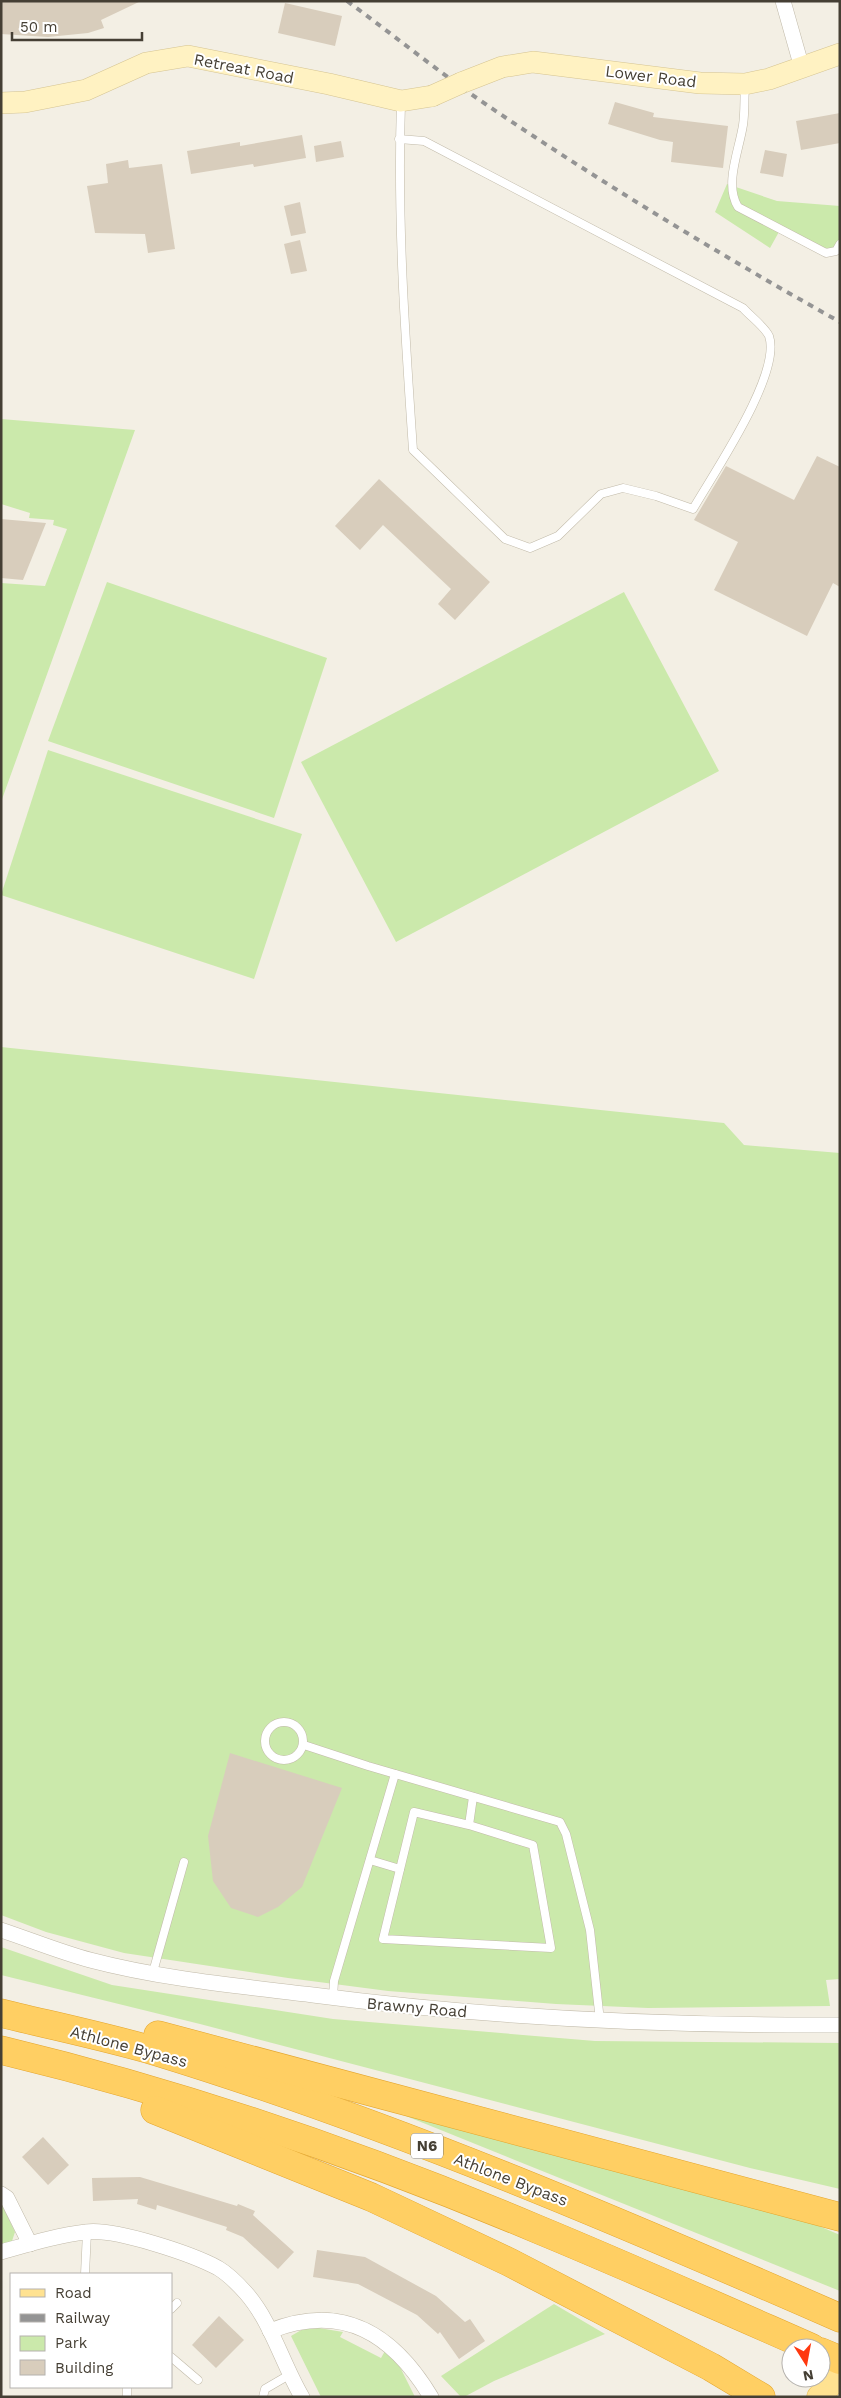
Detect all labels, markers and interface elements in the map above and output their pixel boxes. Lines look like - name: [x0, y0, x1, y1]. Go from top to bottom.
- scale bar: [12, 10, 142, 42]
- text: 50 m: [20, 18, 57, 36]
- street label: Retreat Road: [192, 49, 296, 88]
- street label: Lower Road: [604, 61, 698, 92]
- street label: Brawny Road: [366, 1994, 468, 2021]
- street label: Athlone Bypass: [68, 2022, 189, 2071]
- road number: N6: [411, 2134, 443, 2158]
- street label: Athlone Bypass: [451, 2149, 570, 2210]
- legend: [10, 2273, 172, 2388]
- text: Road: [55, 2284, 92, 2302]
- text: Railway: [55, 2309, 110, 2327]
- text: Park: [55, 2334, 88, 2352]
- north arrow: [781, 2338, 831, 2388]
- text: Building: [55, 2359, 113, 2377]
- text: N: [802, 2367, 815, 2385]

